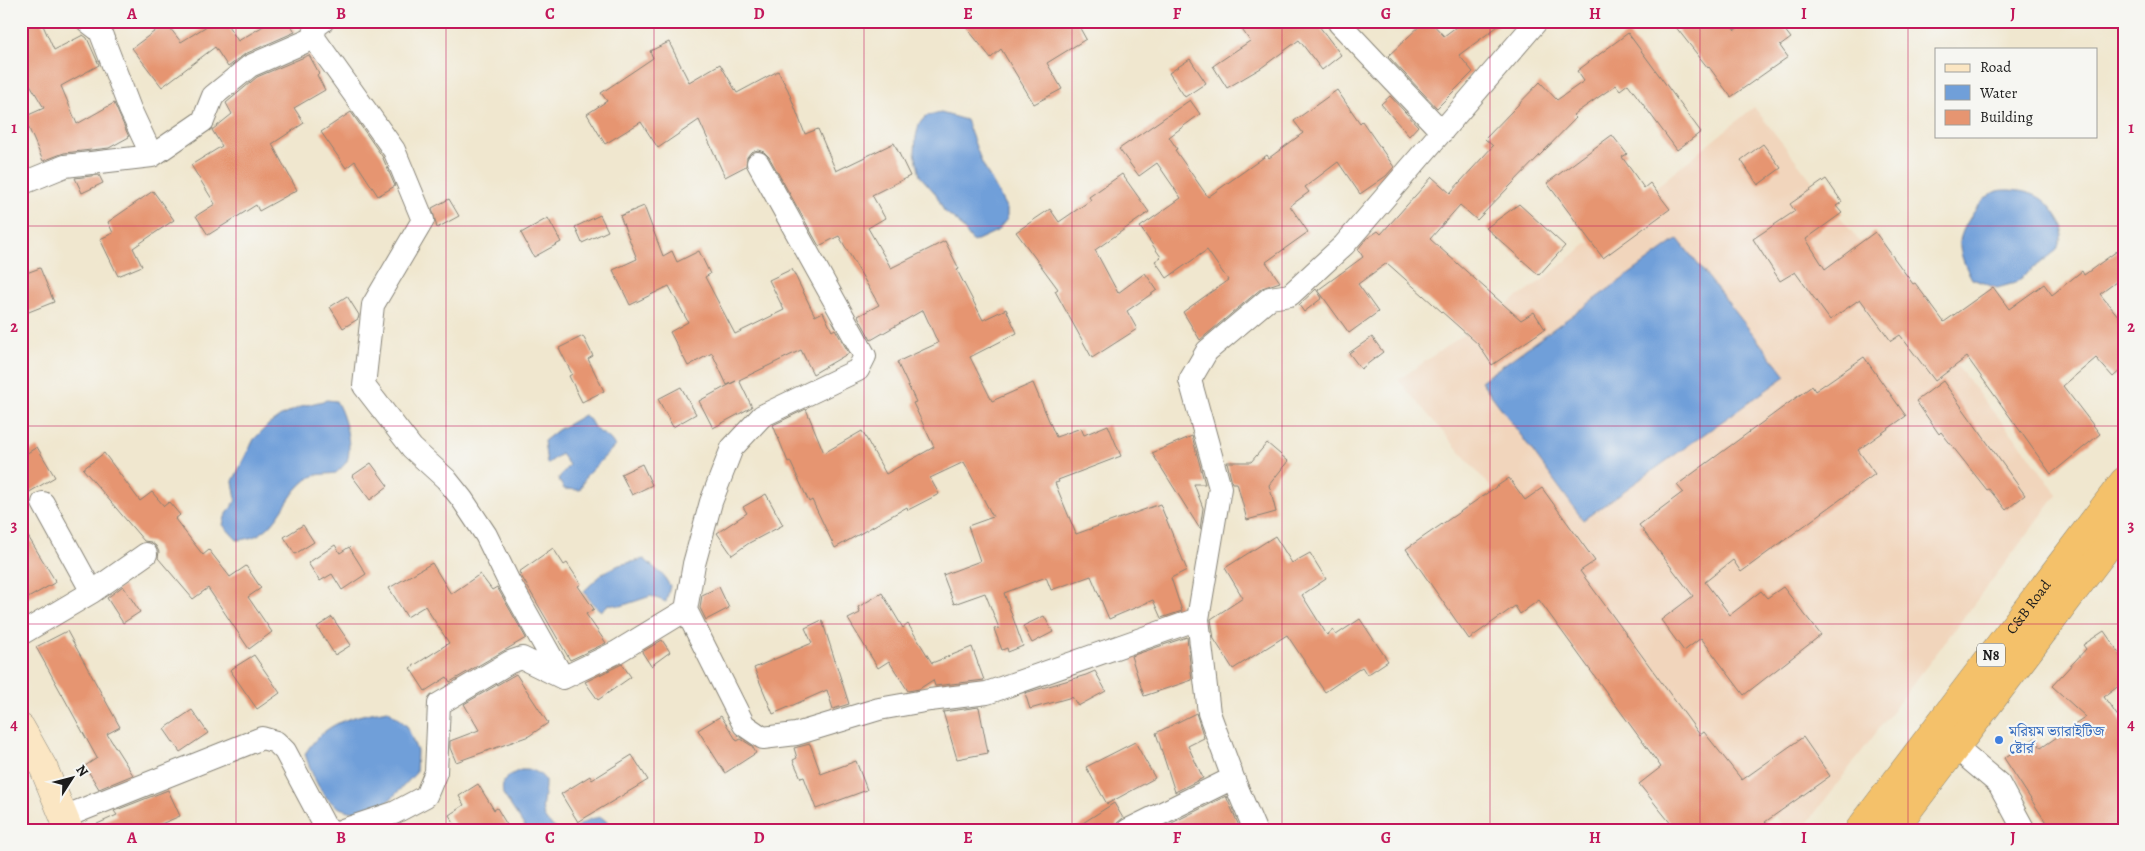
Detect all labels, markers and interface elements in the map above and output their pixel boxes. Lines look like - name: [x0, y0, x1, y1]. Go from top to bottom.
- text: A: [126, 3, 138, 25]
- text: B: [336, 3, 346, 25]
- text: C: [545, 3, 555, 25]
- text: D: [753, 3, 765, 25]
- text: E: [963, 3, 973, 25]
- text: F: [1173, 3, 1182, 25]
- text: G: [1381, 3, 1391, 25]
- text: H: [1589, 3, 1601, 25]
- text: I: [1801, 3, 1807, 25]
- text: J: [2010, 3, 2016, 25]
- legend: [1935, 48, 2098, 138]
- text: Road: [1980, 57, 2012, 77]
- text: Water: [1979, 83, 2017, 103]
- text: Building: [1980, 107, 2033, 127]
- text: 1: [11, 117, 17, 139]
- text: 1: [2128, 117, 2134, 139]
- text: 2: [10, 316, 18, 338]
- text: 2: [2127, 316, 2135, 338]
- text: 3: [11, 515, 18, 537]
- text: 3: [2128, 515, 2135, 537]
- street label: C&B Road: [2001, 575, 2056, 638]
- road number: N8: [1977, 644, 2005, 666]
- text: 4: [10, 714, 18, 736]
- text: 4: [2127, 714, 2135, 736]
- place label: মরিয়ম ভ্যারাইটিজ ষ্টোর্র: [2008, 721, 2106, 758]
- marker: মরিয়ম ভ্যারাইটিজ ষ্টোর্র: [1993, 734, 2005, 746]
- north arrow: [48, 754, 98, 804]
- text: N: [71, 761, 93, 780]
- text: A: [126, 827, 138, 849]
- text: B: [336, 827, 346, 849]
- text: C: [545, 827, 555, 849]
- text: D: [753, 827, 765, 849]
- text: E: [963, 827, 973, 849]
- text: F: [1173, 827, 1182, 849]
- text: G: [1381, 827, 1391, 849]
- text: H: [1589, 827, 1601, 849]
- text: I: [1801, 827, 1807, 849]
- text: J: [2010, 827, 2016, 849]

